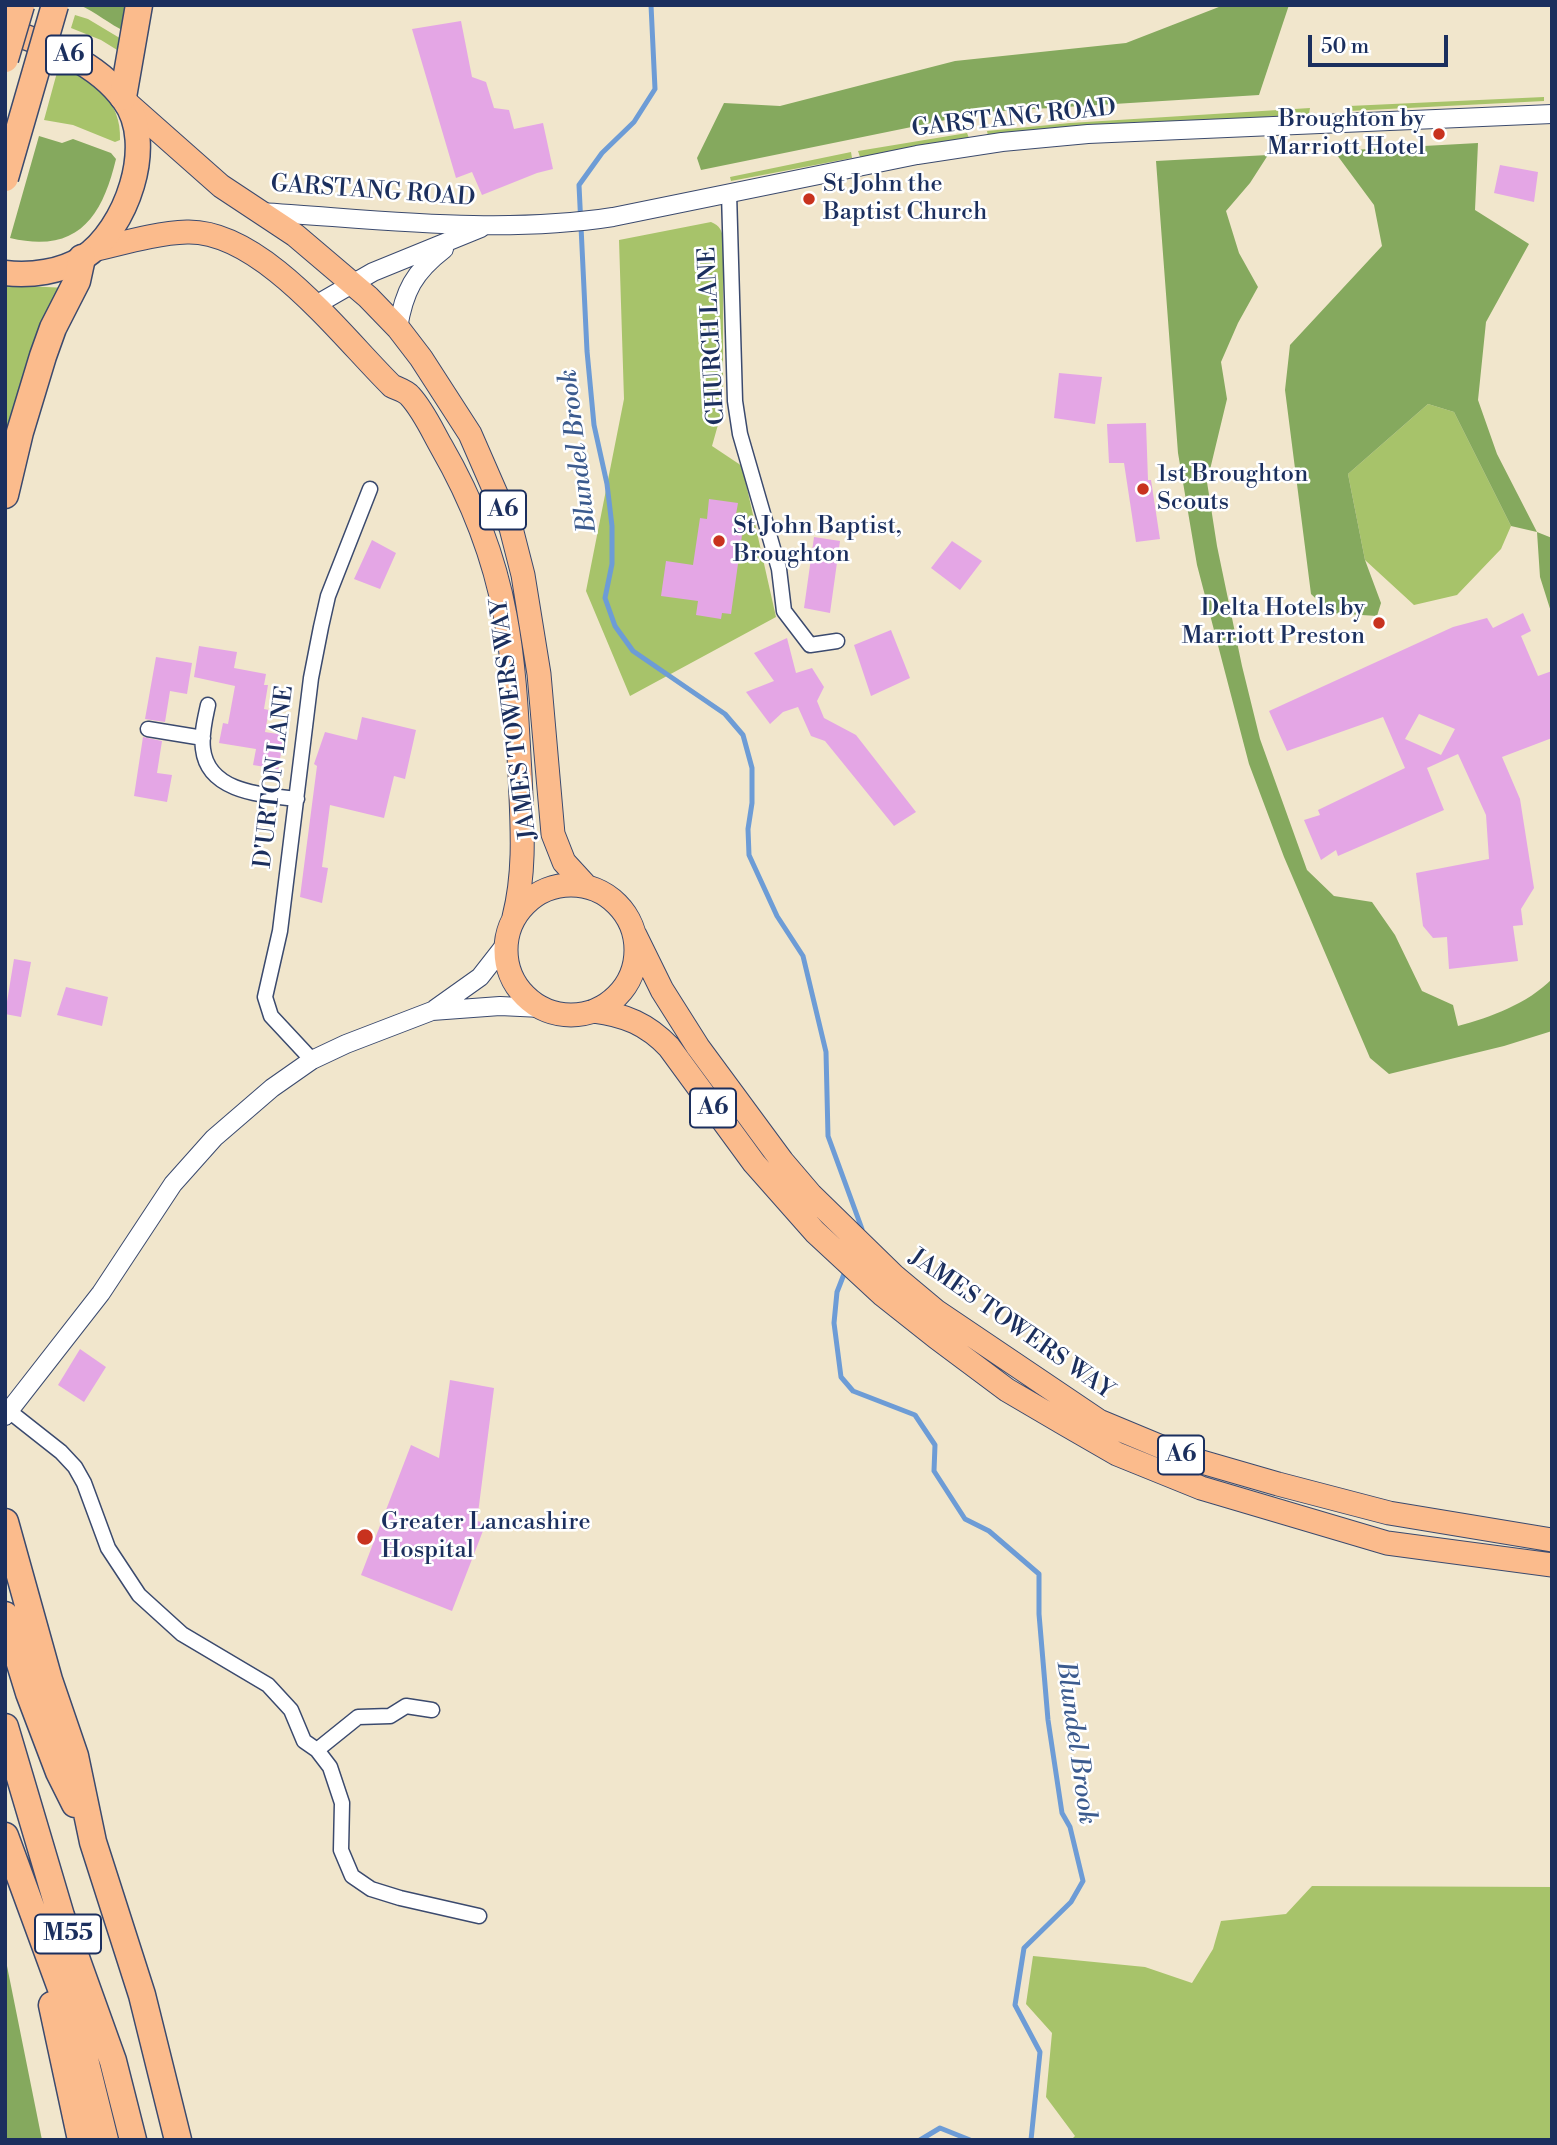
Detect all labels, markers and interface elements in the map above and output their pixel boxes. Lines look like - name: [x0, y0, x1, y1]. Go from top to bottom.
- scale bar: [1312, 21, 1452, 65]
- text: 50 m: [1321, 34, 1369, 60]
- road number: A6: [46, 36, 92, 74]
- street label: GARSTANG ROAD: [910, 94, 1118, 144]
- place label: Broughton by Marriott Hotel: [1267, 106, 1425, 162]
- marker: Broughton by Marriott Hotel: [1431, 126, 1447, 142]
- street label: GARSTANG ROAD: [270, 170, 476, 214]
- place label: St John the Baptist Church: [823, 171, 987, 227]
- marker: St John the Baptist Church: [801, 191, 817, 207]
- street label: CHURCH LANE: [694, 246, 732, 426]
- water label: Blundel Brook: [553, 367, 605, 535]
- place label: 1st Broughton Scouts: [1157, 461, 1308, 517]
- marker: 1st Broughton Scouts: [1135, 481, 1151, 497]
- road number: A6: [480, 490, 526, 530]
- place label: St John Baptist, Broughton: [733, 513, 902, 569]
- marker: St John Baptist, Broughton: [711, 533, 727, 549]
- place label: Delta Hotels by Marriott Preston: [1181, 595, 1365, 651]
- street label: JAMES TOWERS WAY: [486, 597, 544, 841]
- marker: Delta Hotels by Marriott Preston: [1371, 615, 1387, 631]
- street label: D'URTON LANE: [249, 684, 301, 870]
- road number: A6: [690, 1088, 736, 1128]
- street label: JAMES TOWERS WAY: [903, 1244, 1119, 1406]
- road number: A6: [1158, 1436, 1204, 1474]
- place label: Greater Lancashire Hospital: [381, 1509, 590, 1565]
- marker: Greater Lancashire Hospital: [355, 1527, 375, 1547]
- water label: Blundel Brook: [1048, 1659, 1102, 1827]
- road number: M55: [35, 1914, 101, 1954]

